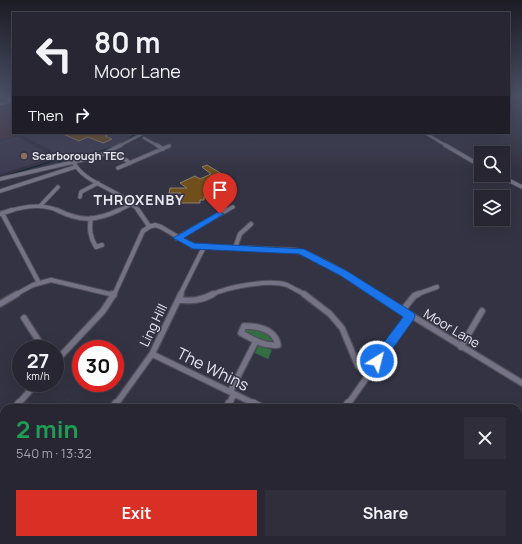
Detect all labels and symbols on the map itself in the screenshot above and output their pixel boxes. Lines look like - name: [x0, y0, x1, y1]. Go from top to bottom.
- place label: Scarborough TEC: [32, 148, 125, 163]
- marker: Scarborough TEC: [19, 151, 29, 161]
- pin: [203, 173, 237, 214]
- district label: THROXENBY: [93, 190, 185, 209]
- street label: Ling Hill: [135, 301, 171, 349]
- street label: Moor Lane: [420, 304, 484, 352]
- speed limit sign: 30: [72, 340, 124, 392]
- position arrow: [356, 340, 398, 382]
- street label: The Whins: [173, 342, 253, 396]

